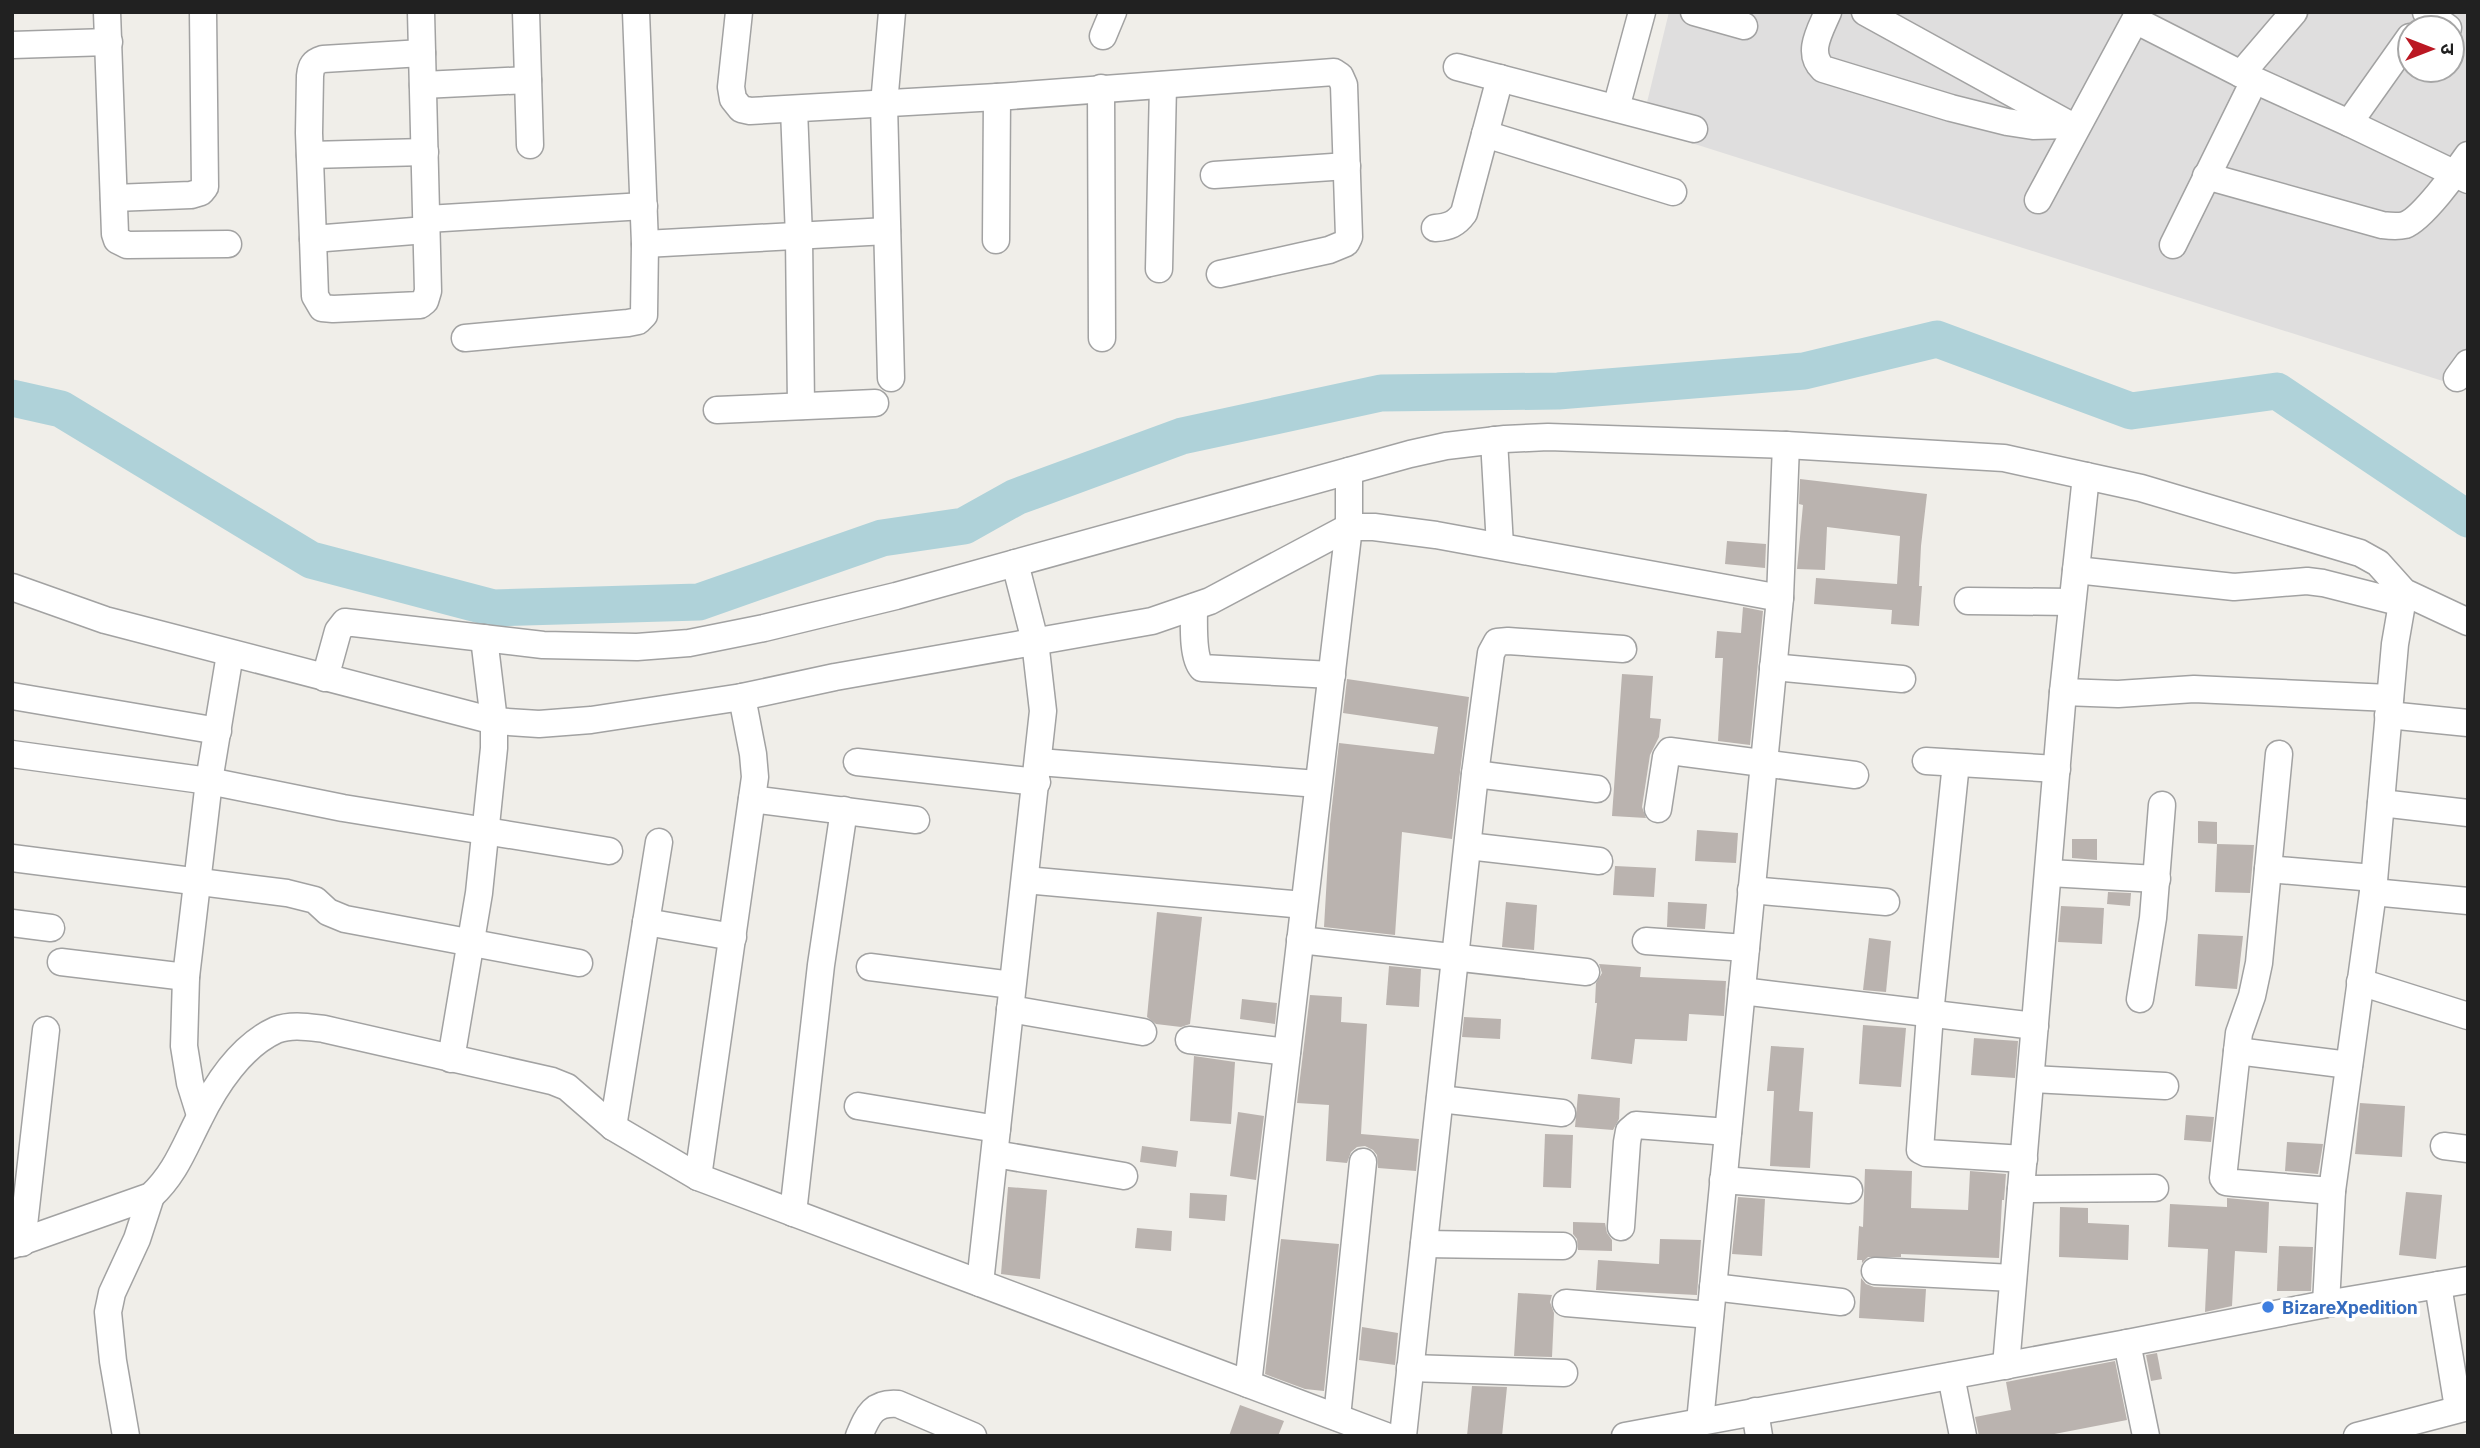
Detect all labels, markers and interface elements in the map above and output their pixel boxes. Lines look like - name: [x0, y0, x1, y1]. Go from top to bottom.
- north arrow: [2396, 14, 2466, 84]
- text: उ: [2436, 43, 2459, 55]
- place label: BizareXpedition: [2282, 1296, 2418, 1319]
- marker: BizareXpedition: [2260, 1299, 2276, 1315]

